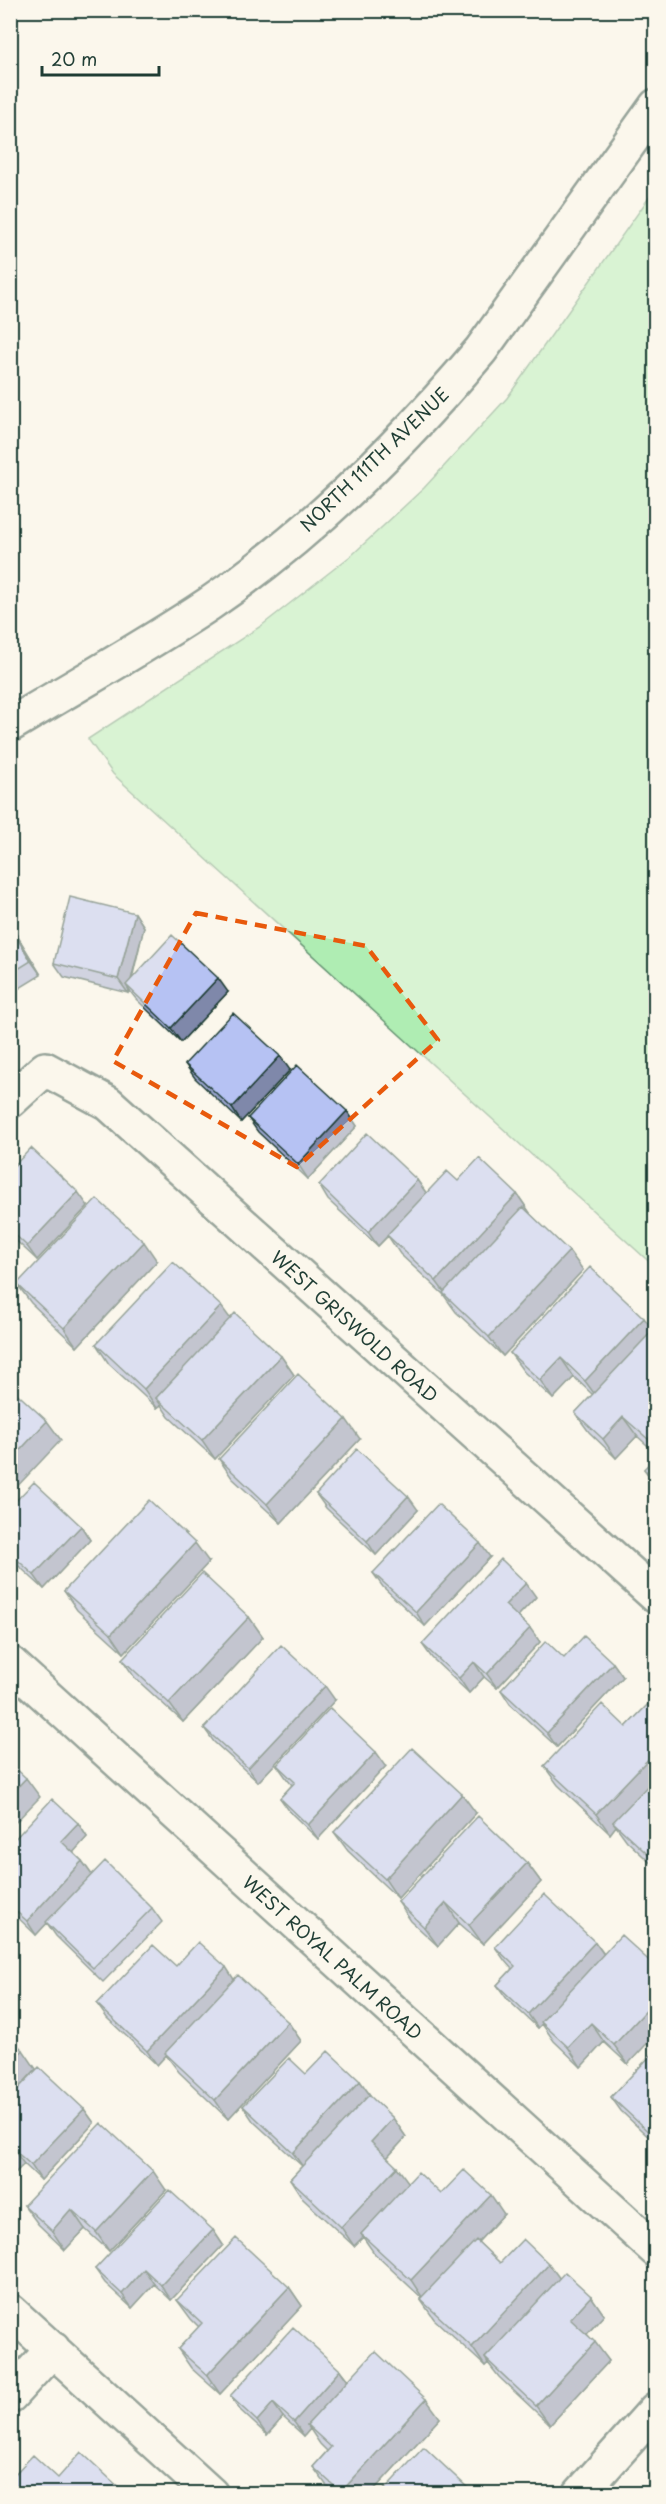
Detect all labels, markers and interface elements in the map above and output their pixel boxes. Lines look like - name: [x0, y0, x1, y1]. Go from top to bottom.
- scale bar: [42, 39, 159, 77]
- text: 20 m: [51, 45, 97, 72]
- street label: NORTH 111TH AVENUE: [293, 381, 455, 537]
- street label: WEST GRISWOLD ROAD: [266, 1244, 444, 1408]
- street label: WEST ROYAL PALM ROAD: [237, 1869, 429, 2045]

